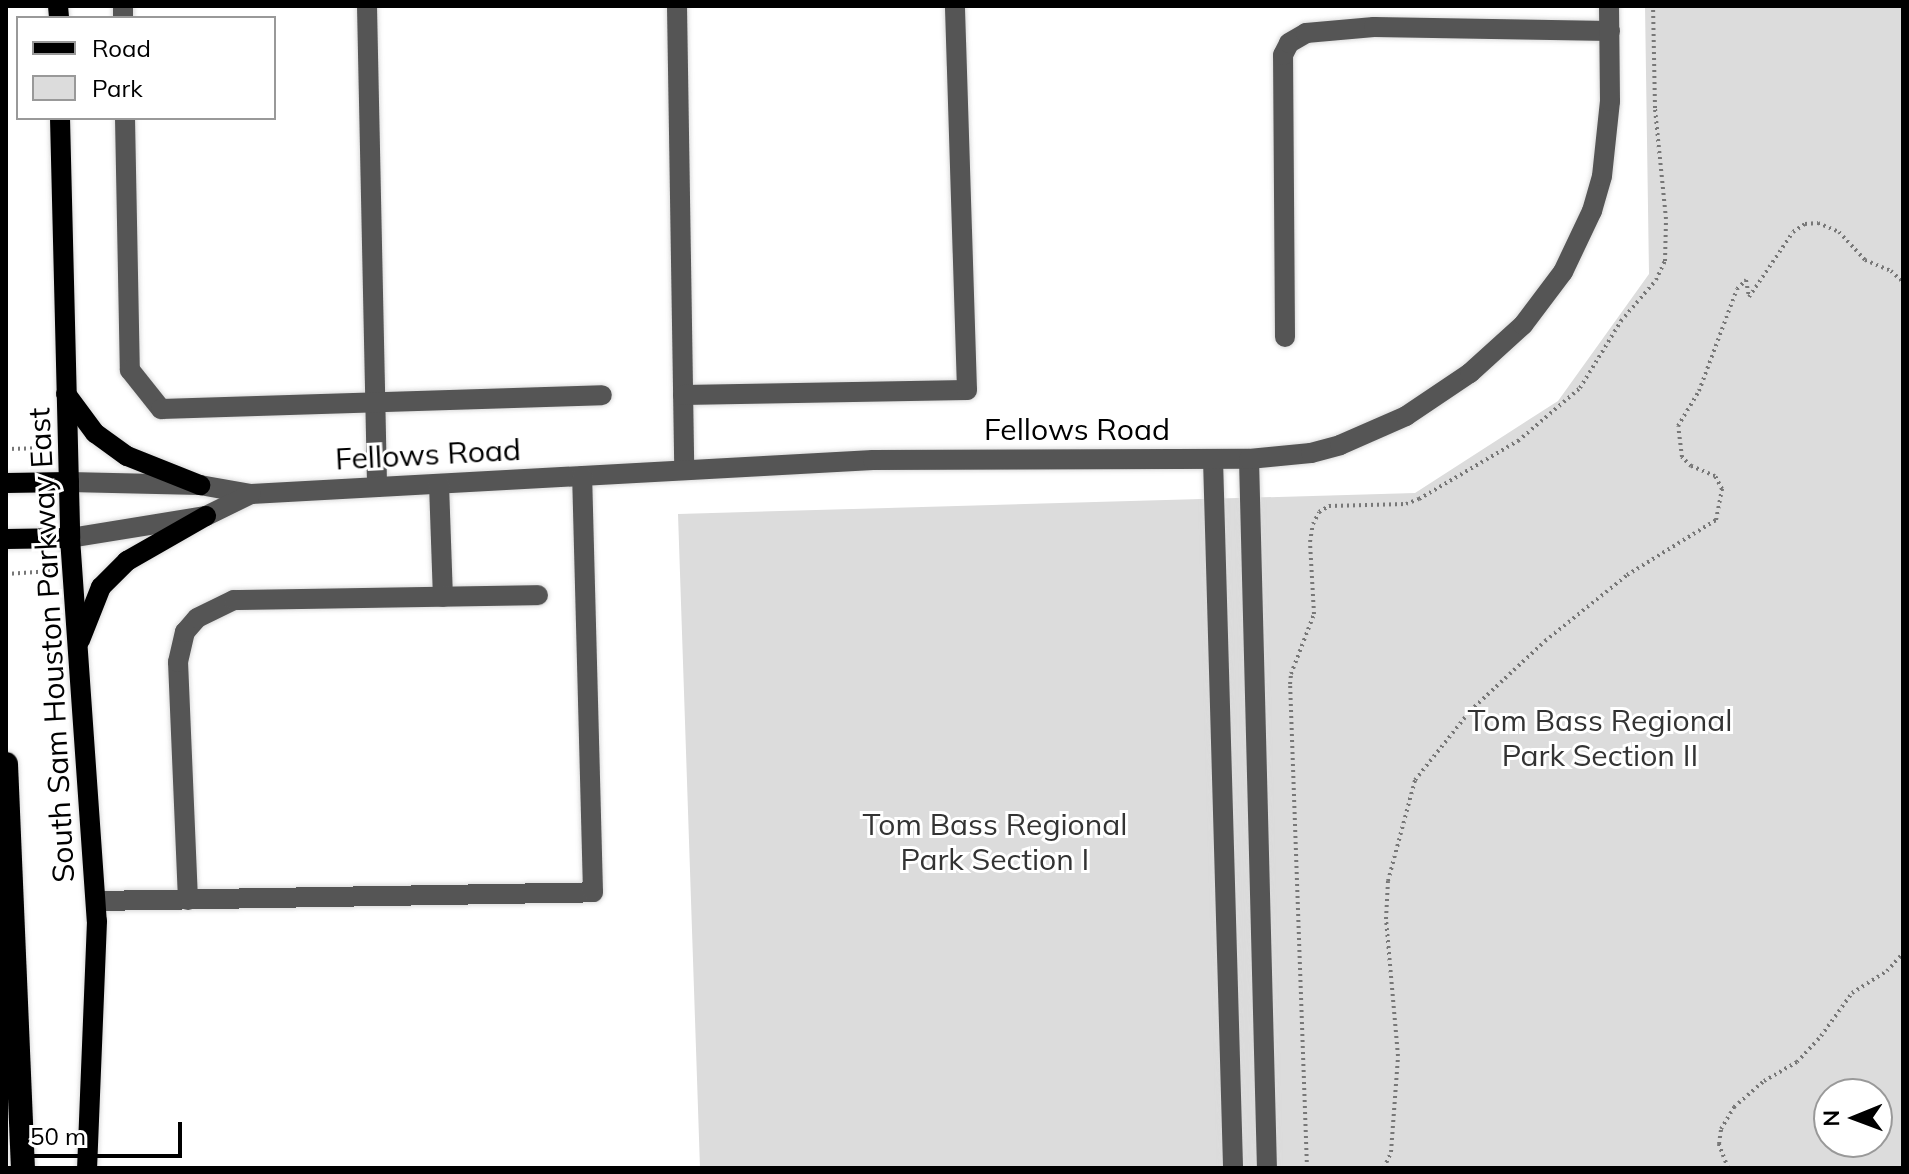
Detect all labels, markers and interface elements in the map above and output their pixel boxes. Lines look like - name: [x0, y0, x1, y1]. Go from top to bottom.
- legend: [16, 16, 276, 120]
- text: Road: [92, 33, 151, 63]
- text: Park: [92, 73, 143, 103]
- street label: South Sam Houston Parkway East: [21, 407, 81, 883]
- street label: Fellows Road: [984, 411, 1170, 447]
- street label: Fellows Road: [334, 431, 522, 477]
- park label: Tom Bass Regional Park Section II: [1468, 702, 1732, 772]
- park label: Tom Bass Regional Park Section I: [863, 806, 1127, 876]
- north arrow: [1813, 1078, 1893, 1158]
- scale bar: [20, 1106, 186, 1156]
- text: N: [1817, 1110, 1845, 1127]
- text: 50 m: [30, 1121, 86, 1151]

